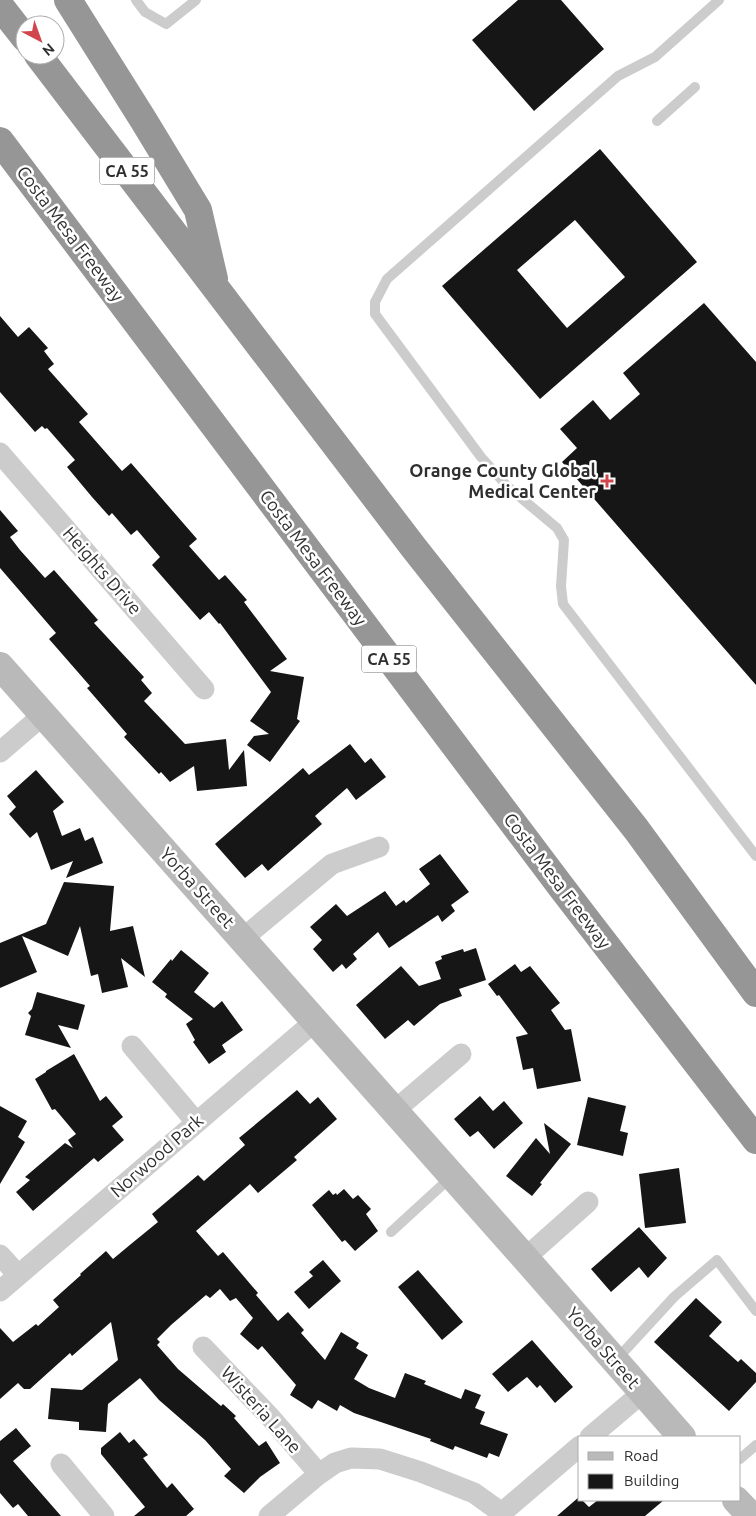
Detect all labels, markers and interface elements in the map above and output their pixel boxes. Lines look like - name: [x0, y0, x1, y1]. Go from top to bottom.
- north arrow: [15, 15, 65, 65]
- text: N: [39, 40, 58, 59]
- road number: CA 55: [100, 158, 154, 185]
- street label: Costa Mesa Freeway: [13, 162, 128, 305]
- place label: Orange County Global Medical Center: [409, 460, 597, 501]
- marker: Orange County Global Medical Center: [600, 474, 614, 488]
- street label: Costa Mesa Freeway: [256, 486, 371, 629]
- street label: Heights Drive: [59, 523, 146, 618]
- road number: CA 55: [362, 646, 416, 672]
- street label: Costa Mesa Freeway: [500, 809, 615, 952]
- street label: Yorba Street: [156, 843, 239, 932]
- street label: Norwood Park: [106, 1110, 207, 1201]
- street label: Yorba Street: [563, 1303, 644, 1392]
- street label: Wisteria Lane: [218, 1362, 306, 1457]
- legend: [578, 1436, 741, 1501]
- text: Road: [624, 1447, 659, 1464]
- text: Building: [624, 1472, 679, 1489]

